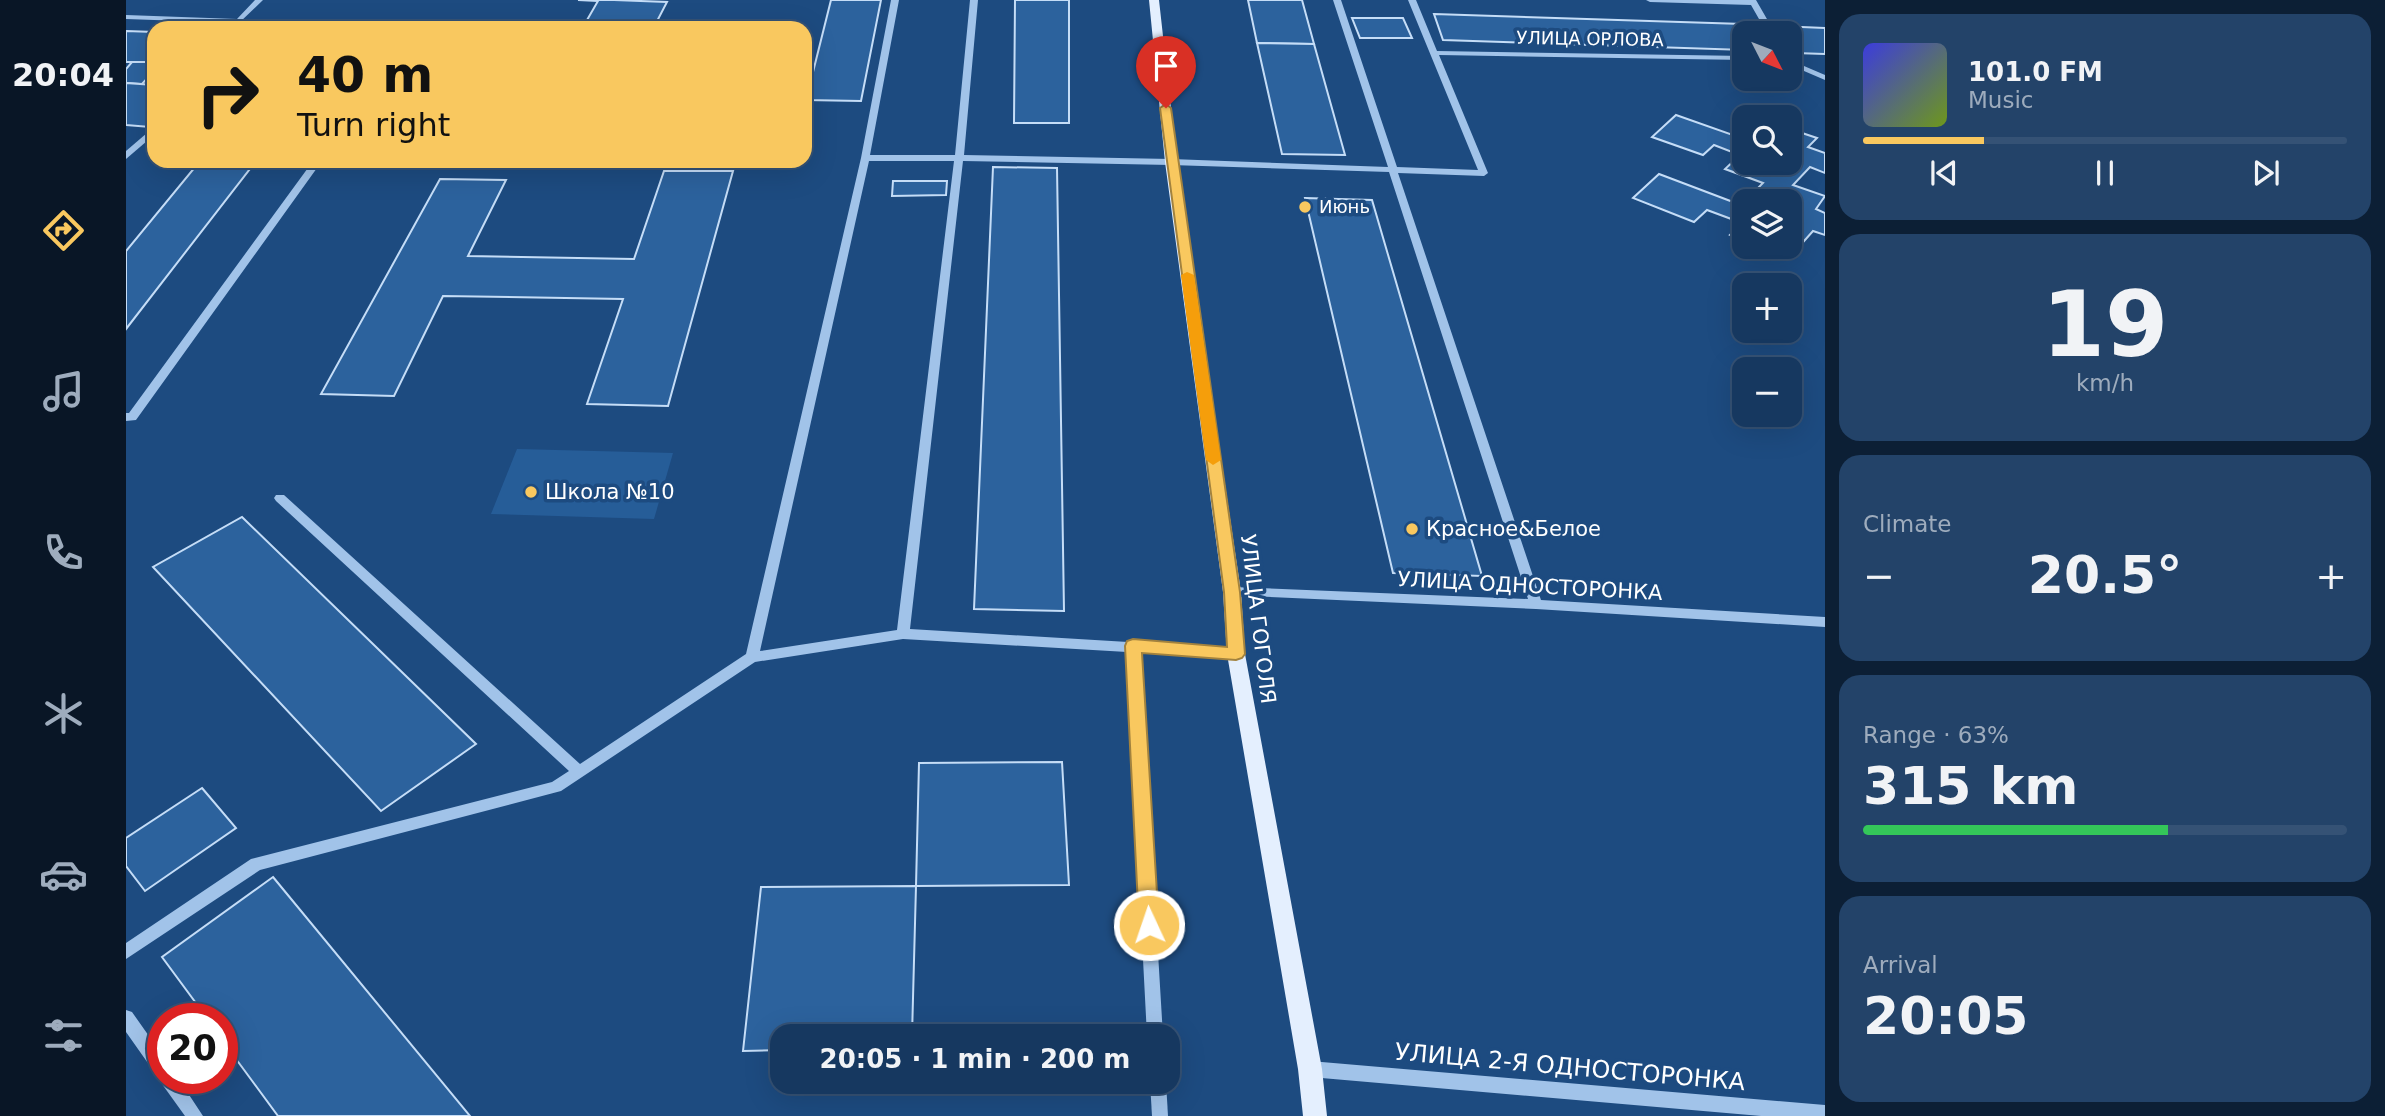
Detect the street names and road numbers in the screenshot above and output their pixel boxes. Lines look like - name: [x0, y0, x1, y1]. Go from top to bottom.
- street label: УЛИЦА ОРЛОВА: [1516, 27, 1665, 50]
- street label: УЛИЦА ГОГОЛЯ: [1236, 533, 1280, 705]
- street label: УЛИЦА ОДНОСТОРОНКА: [1397, 567, 1664, 605]
- street label: УЛИЦА 2-Я ОДНОСТОРОНКА: [1394, 1038, 1747, 1096]

